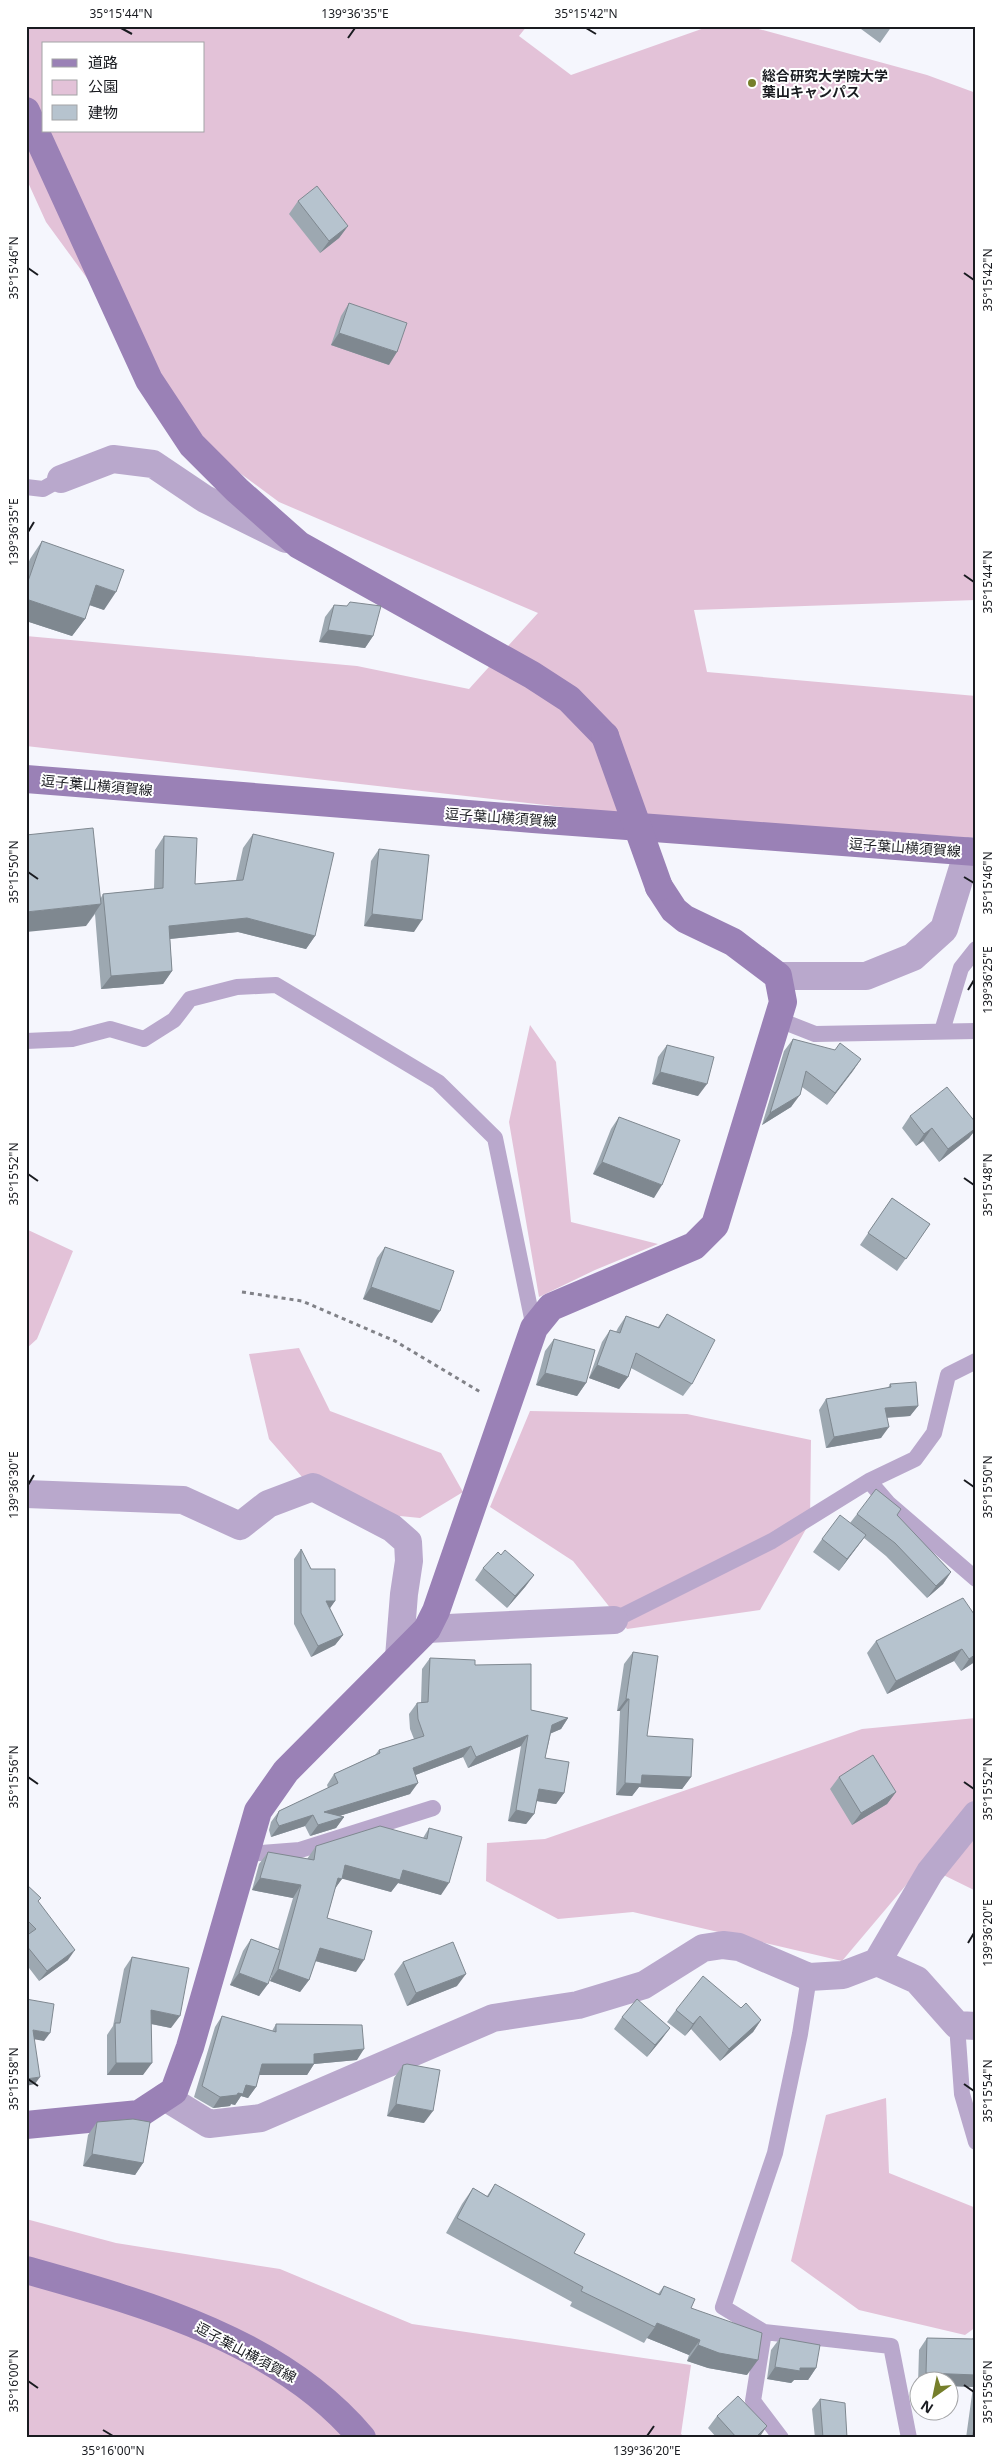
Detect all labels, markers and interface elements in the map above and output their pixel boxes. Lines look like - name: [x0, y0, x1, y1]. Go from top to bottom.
- text: 35°15'44"N: [89, 5, 153, 22]
- text: 139°36'35"E: [321, 5, 389, 22]
- text: 35°15'42"N: [554, 5, 618, 22]
- legend: [42, 42, 205, 132]
- text: 道路: [88, 52, 118, 72]
- place label: 総合研究大学院大学 葉山キャンパス: [762, 66, 888, 101]
- text: 公園: [88, 76, 118, 96]
- marker: 総合研究大学院大学 葉山キャンパス: [746, 77, 758, 89]
- text: 建物: [88, 102, 118, 122]
- text: 35°15'46"N: [5, 236, 22, 300]
- text: 35°15'42"N: [979, 248, 996, 312]
- text: 139°36'35"E: [5, 498, 22, 566]
- text: 35°15'44"N: [979, 550, 996, 614]
- street label: 逗子葉山横須賀線: [40, 771, 154, 799]
- street label: 逗子葉山横須賀線: [444, 804, 558, 830]
- street label: 逗子葉山横須賀線: [848, 834, 962, 860]
- text: 35°15'50"N: [5, 840, 22, 904]
- text: 35°15'46"N: [979, 851, 996, 915]
- text: 139°36'25"E: [979, 946, 996, 1014]
- text: 35°15'52"N: [5, 1142, 22, 1206]
- text: 35°15'48"N: [979, 1153, 996, 1217]
- text: 139°36'30"E: [5, 1451, 22, 1519]
- text: 35°15'50"N: [979, 1455, 996, 1519]
- text: 35°15'56"N: [5, 1745, 22, 1809]
- text: 35°15'52"N: [979, 1757, 996, 1821]
- text: 139°36'20"E: [979, 1899, 996, 1967]
- text: 35°15'58"N: [5, 2047, 22, 2111]
- text: 35°15'54"N: [979, 2059, 996, 2123]
- street label: 逗子葉山横須賀線: [192, 2317, 300, 2387]
- text: 35°16'00"N: [5, 2349, 22, 2413]
- text: 35°15'56"N: [979, 2360, 996, 2424]
- north arrow: [910, 2372, 960, 2422]
- text: N: [917, 2396, 937, 2418]
- text: 35°16'00"N: [81, 2442, 145, 2459]
- text: 139°36'20"E: [613, 2442, 681, 2459]

